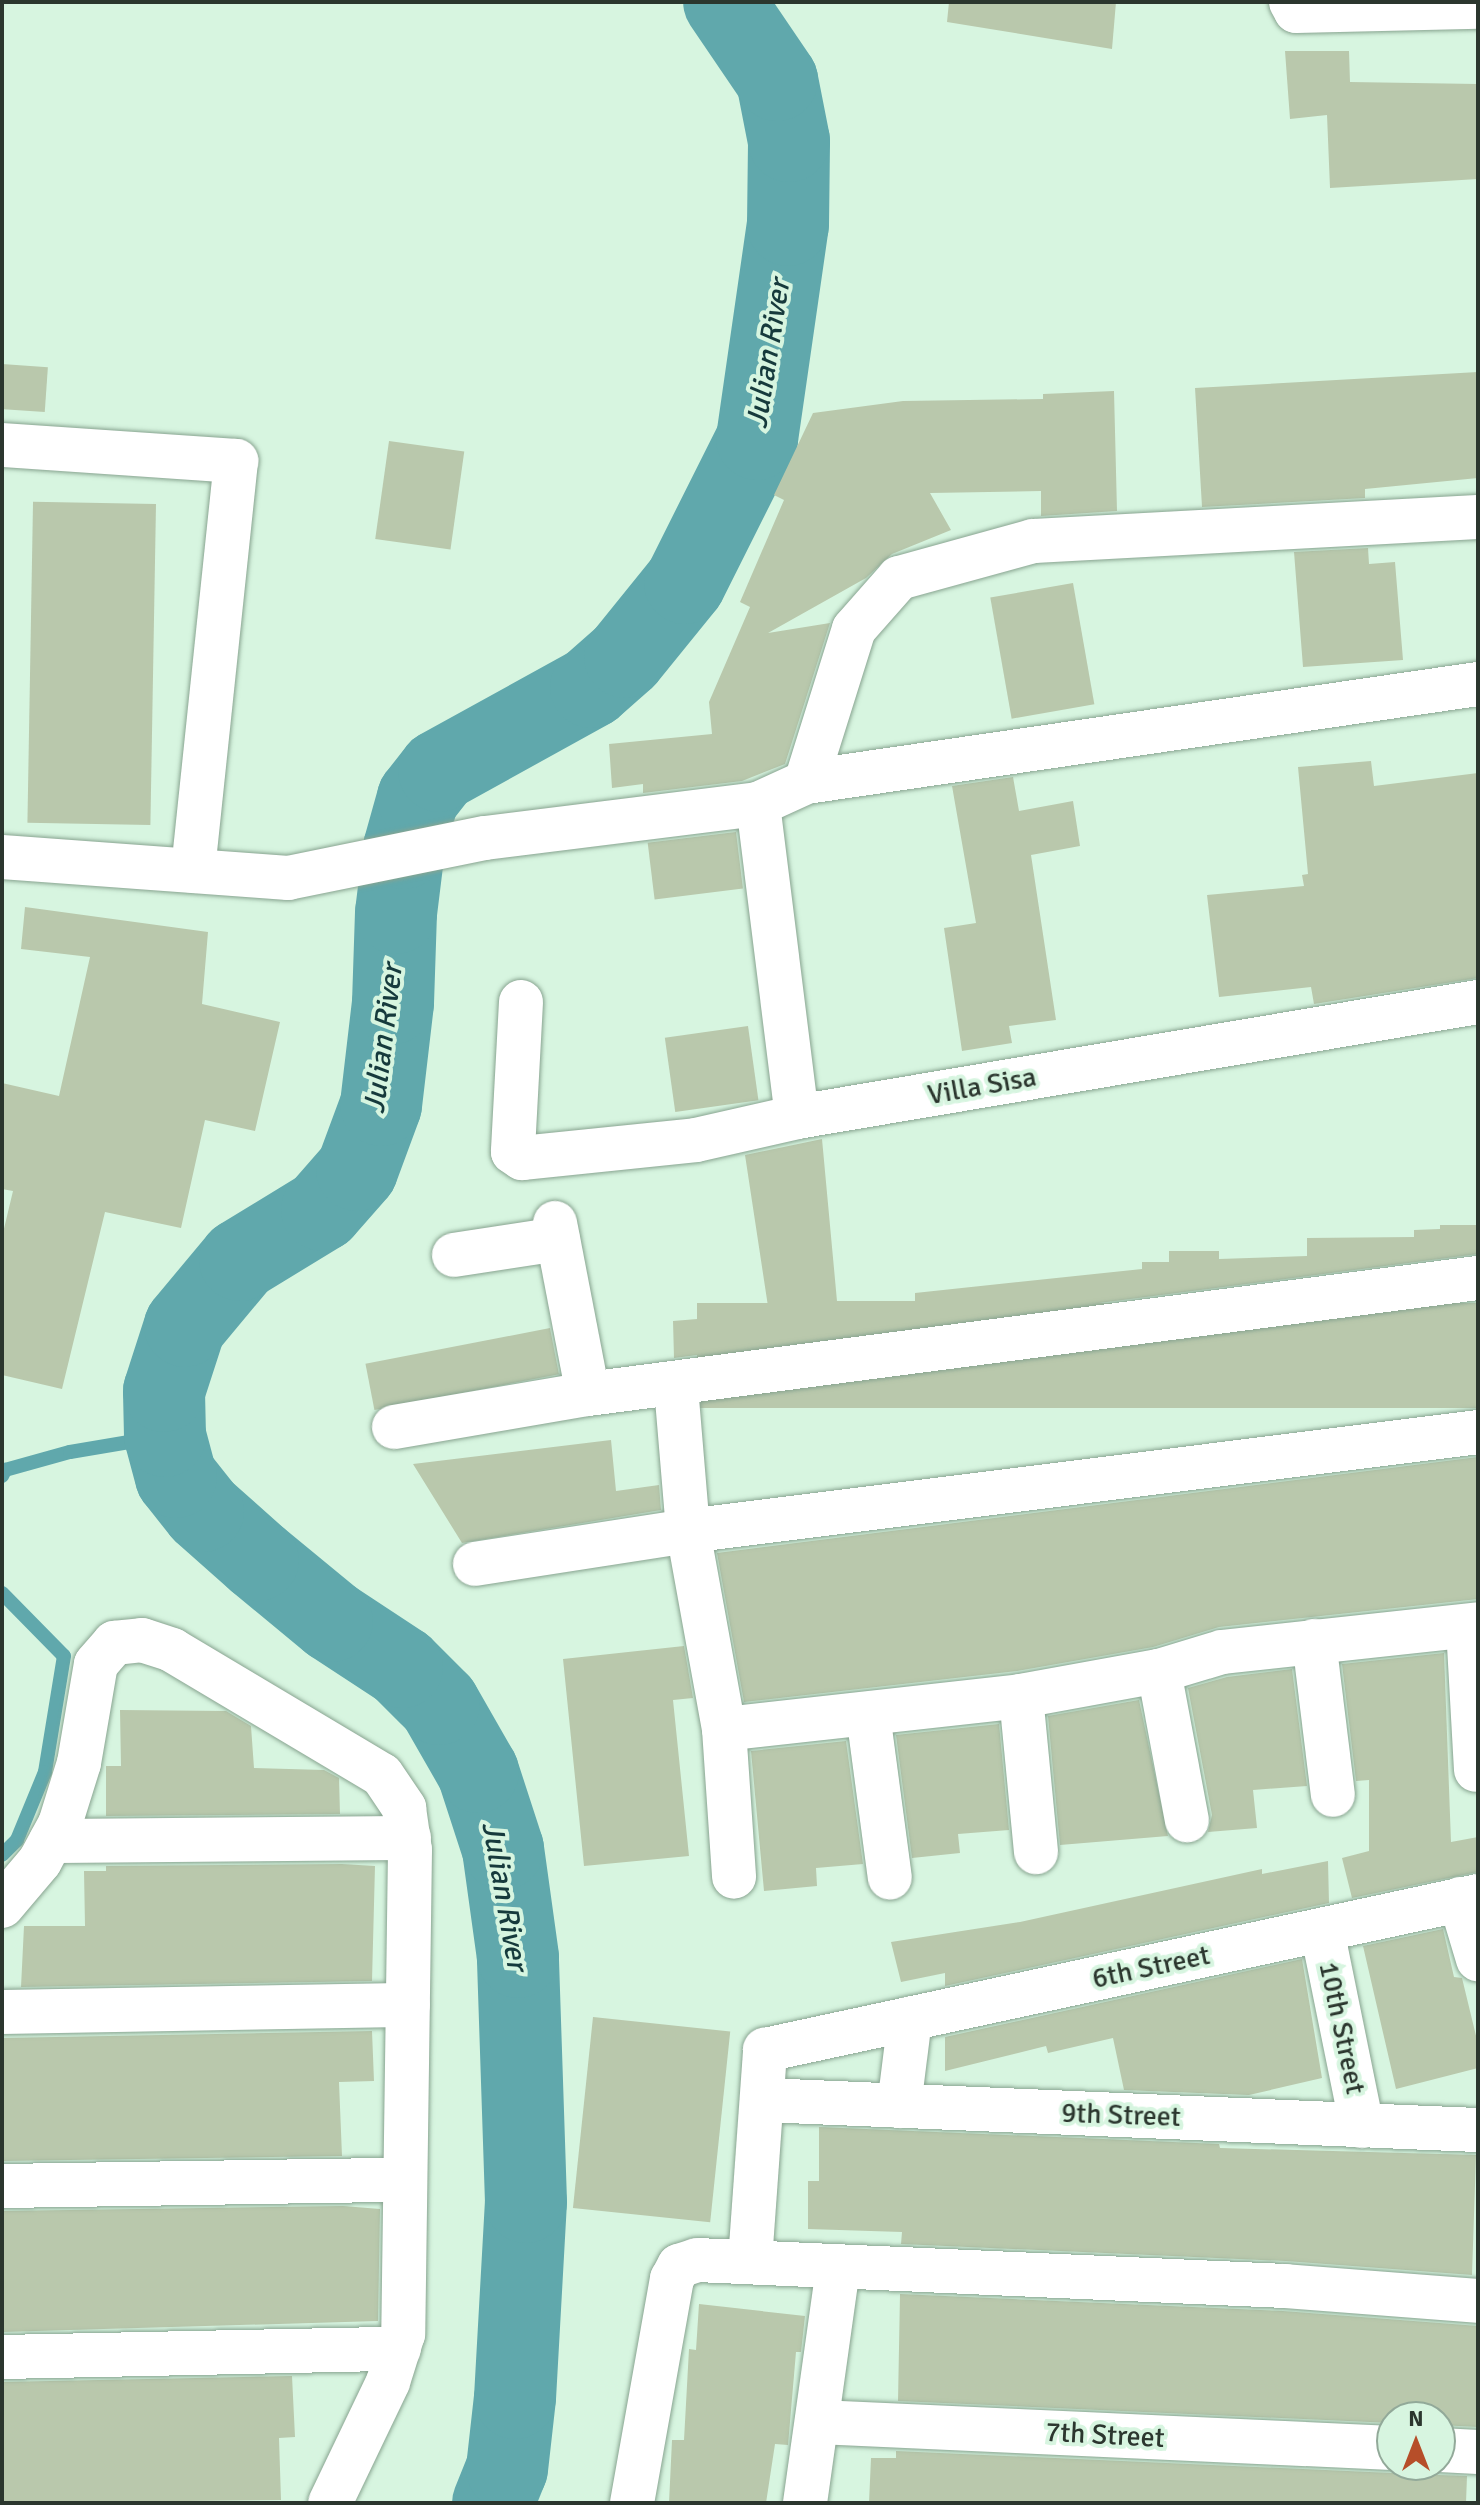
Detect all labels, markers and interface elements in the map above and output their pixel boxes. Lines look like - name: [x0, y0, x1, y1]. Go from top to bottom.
- water label: Julian River: [739, 277, 799, 431]
- water label: Julian River: [357, 962, 411, 1116]
- street label: Villa Sisa: [925, 1060, 1039, 1112]
- water label: Julian River: [473, 1819, 535, 1973]
- street label: 6th Street: [1089, 1938, 1213, 1996]
- street label: 10th Street: [1312, 1959, 1372, 2097]
- street label: 9th Street: [1061, 2096, 1181, 2134]
- north arrow: [1376, 2401, 1456, 2481]
- text: N: [1408, 2405, 1424, 2432]
- street label: 7th Street: [1045, 2415, 1165, 2455]

